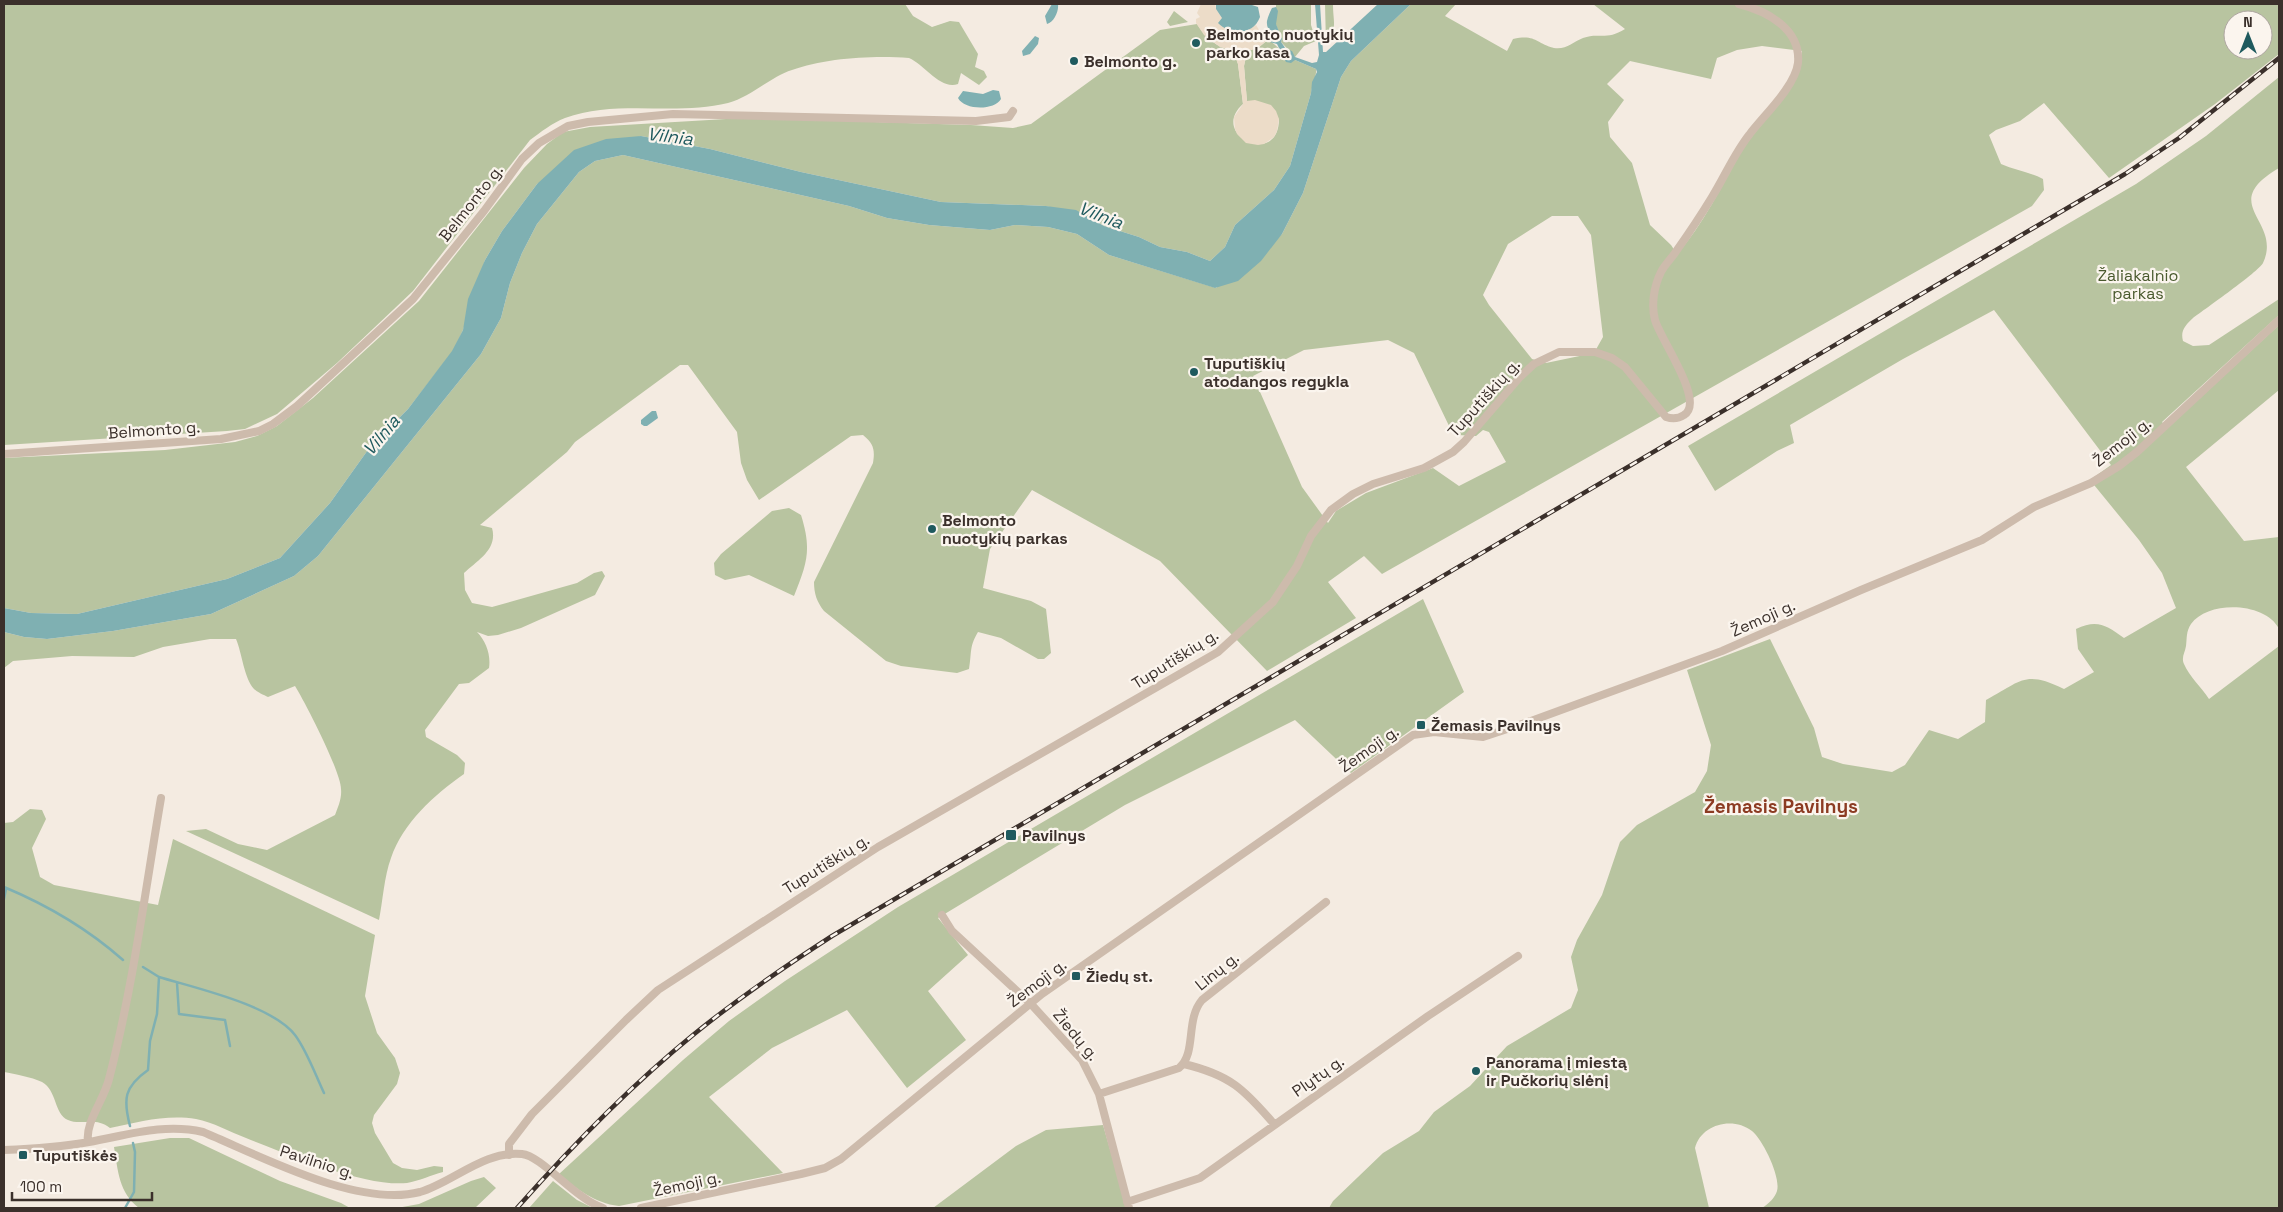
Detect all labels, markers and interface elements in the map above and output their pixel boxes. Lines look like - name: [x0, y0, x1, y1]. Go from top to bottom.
- north arrow: [2223, 10, 2273, 60]
- text: N: [2243, 13, 2253, 31]
- place label: Belmonto nuotykių parko kasa: [1206, 24, 1354, 63]
- marker: Belmonto nuotykių parko kasa: [1190, 37, 1202, 49]
- place label: Belmonto g.: [1084, 51, 1177, 72]
- marker: Belmonto g.: [1068, 55, 1080, 67]
- water label: Vilnia: [646, 122, 695, 150]
- street label: Belmonto g.: [434, 160, 508, 246]
- water label: Vilnia: [1076, 196, 1127, 234]
- park label: Žaliakalnio parkas: [2098, 265, 2178, 304]
- place label: Tuputiškių atodangos regykla: [1204, 353, 1349, 392]
- street label: Tuputiškių g.: [1443, 354, 1525, 442]
- marker: Tuputiškių atodangos regykla: [1188, 366, 1200, 378]
- water label: Vilnia: [357, 410, 405, 460]
- street label: Žemoji g.: [2089, 413, 2155, 471]
- street label: Belmonto g.: [107, 416, 201, 444]
- place label: Belmonto nuotykių parkas: [942, 510, 1068, 549]
- marker: Belmonto nuotykių parkas: [926, 523, 938, 535]
- street label: Žemoji g.: [1727, 594, 1799, 642]
- street label: Tuputiškių g.: [1128, 624, 1222, 694]
- place label: Žemasis Pavilnys: [1431, 715, 1561, 736]
- marker: Žemasis Pavilnys: [1415, 719, 1427, 731]
- street label: Žemoji g.: [1335, 721, 1403, 777]
- district label: Žemasis Pavilnys: [1704, 794, 1858, 819]
- place label: Pavilnys: [1022, 825, 1086, 846]
- marker: Pavilnys: [1004, 828, 1018, 842]
- street label: Tuputiškių g.: [779, 829, 873, 899]
- street label: Linų g.: [1191, 947, 1243, 995]
- street label: Žemoji g.: [1003, 954, 1071, 1012]
- place label: Žiedų st.: [1086, 966, 1153, 987]
- marker: Žiedų st.: [1070, 970, 1082, 982]
- street label: Žiedų g.: [1048, 1005, 1104, 1065]
- street label: Plytų g.: [1288, 1051, 1348, 1101]
- place label: Panorama į miestą ir Pučkorių slėnį: [1486, 1052, 1628, 1091]
- marker: Panorama į miestą ir Pučkorių slėnį: [1470, 1065, 1482, 1077]
- street label: Pavilnio g.: [277, 1140, 357, 1184]
- place label: Tuputiškės: [33, 1145, 117, 1166]
- marker: Tuputiškės: [17, 1149, 29, 1161]
- street label: Žemoji g.: [651, 1167, 723, 1201]
- scale bar: [12, 1170, 152, 1202]
- text: 100 m: [20, 1177, 62, 1196]

